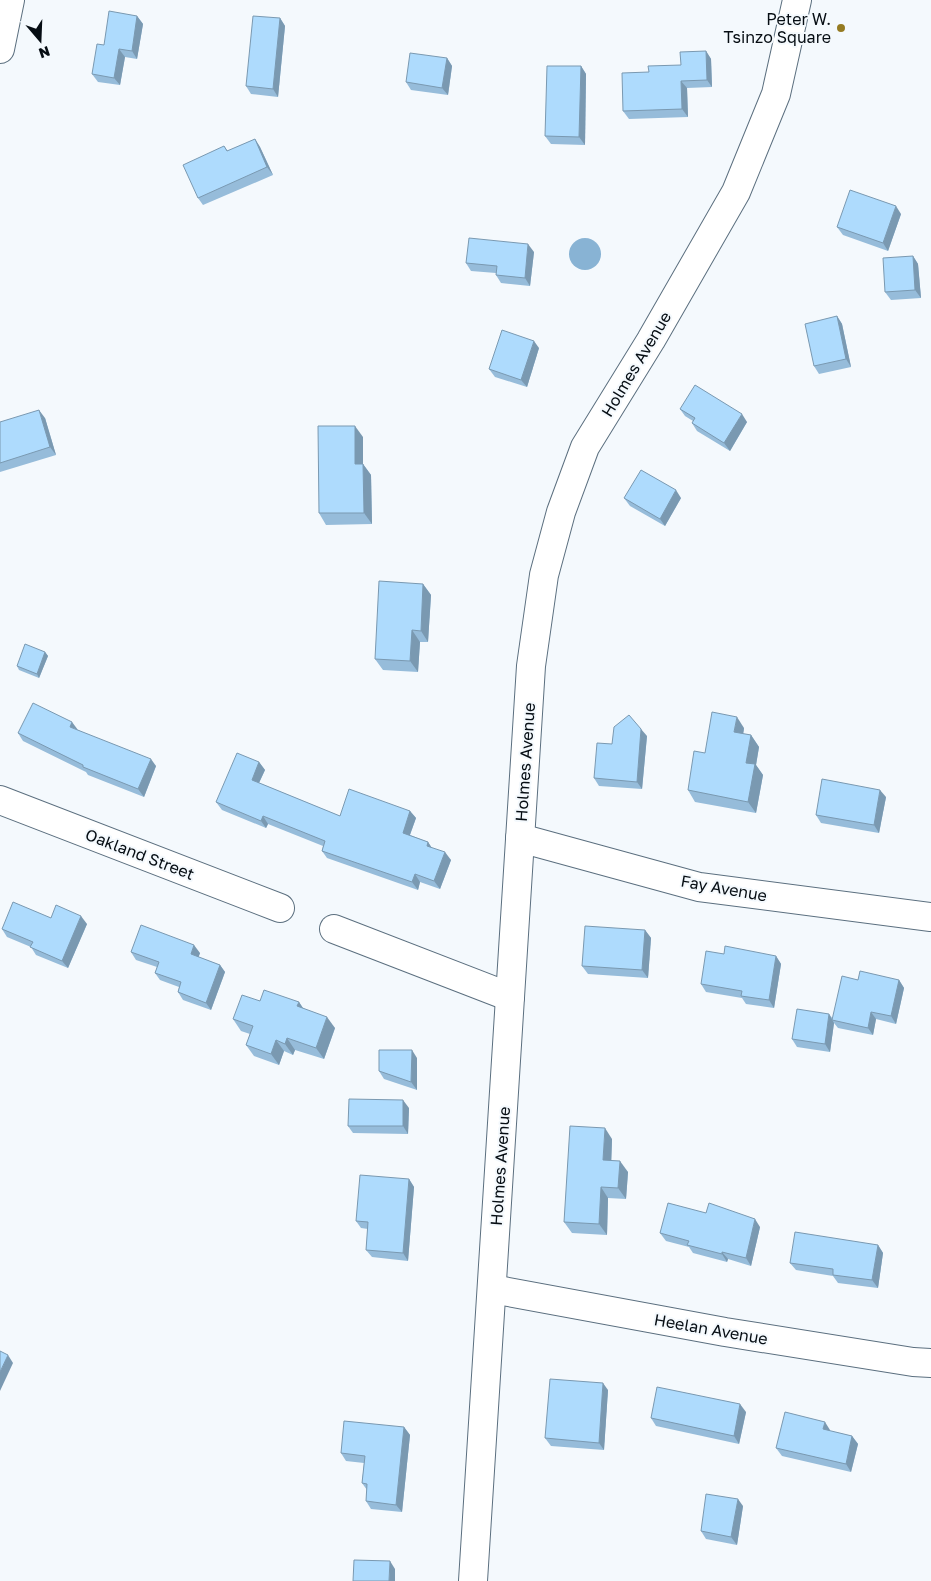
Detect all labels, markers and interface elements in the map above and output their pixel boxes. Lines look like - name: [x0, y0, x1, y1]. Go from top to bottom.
- place label: Peter W. Tsinzo Square: [724, 9, 831, 47]
- north arrow: [15, 15, 65, 65]
- marker: Peter W. Tsinzo Square: [835, 22, 847, 34]
- text: N: [37, 43, 52, 63]
- street label: Holmes Avenue: [597, 308, 675, 420]
- street label: Holmes Avenue: [511, 702, 539, 822]
- street label: Oakland Street: [83, 824, 197, 884]
- street label: Fay Avenue: [679, 871, 769, 905]
- street label: Holmes Avenue: [486, 1106, 514, 1226]
- street label: Heelan Avenue: [653, 1309, 769, 1349]

